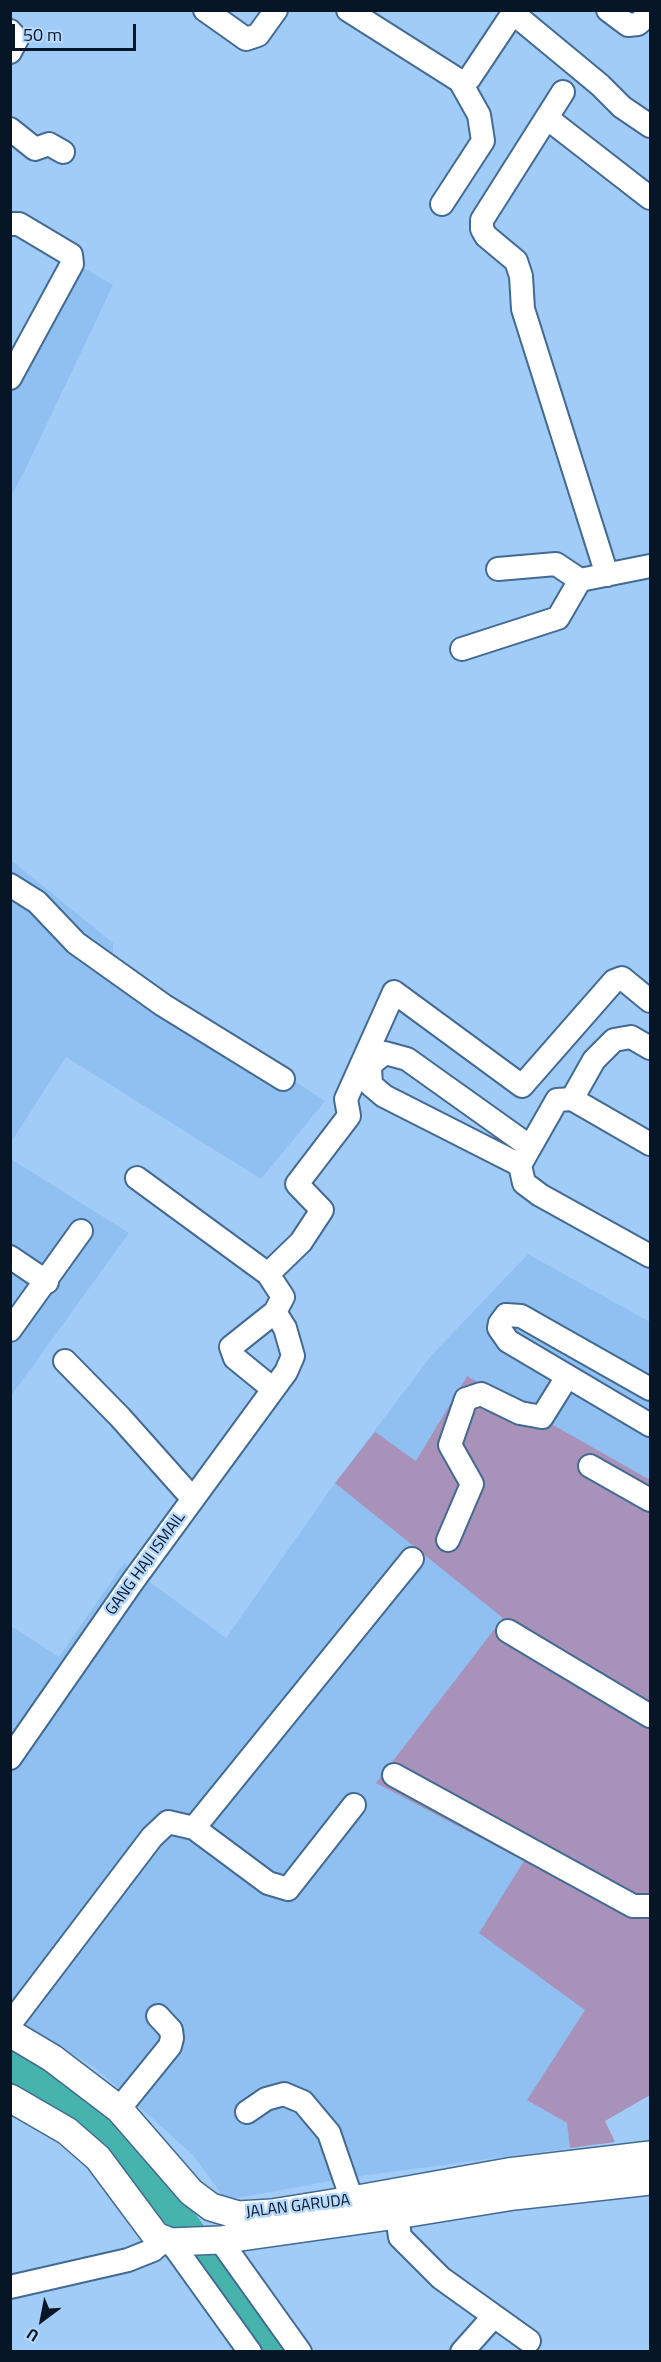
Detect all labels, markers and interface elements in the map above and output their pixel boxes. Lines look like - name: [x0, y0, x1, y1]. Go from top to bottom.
- scale bar: [15, 12, 140, 50]
- text: 50 m: [23, 21, 62, 48]
- street label: GANG HAJI ISMAIL: [102, 1509, 190, 1619]
- street label: JALAN GARUDA: [245, 2191, 351, 2223]
- north arrow: [12, 2290, 72, 2350]
- text: U: [22, 2322, 43, 2348]

